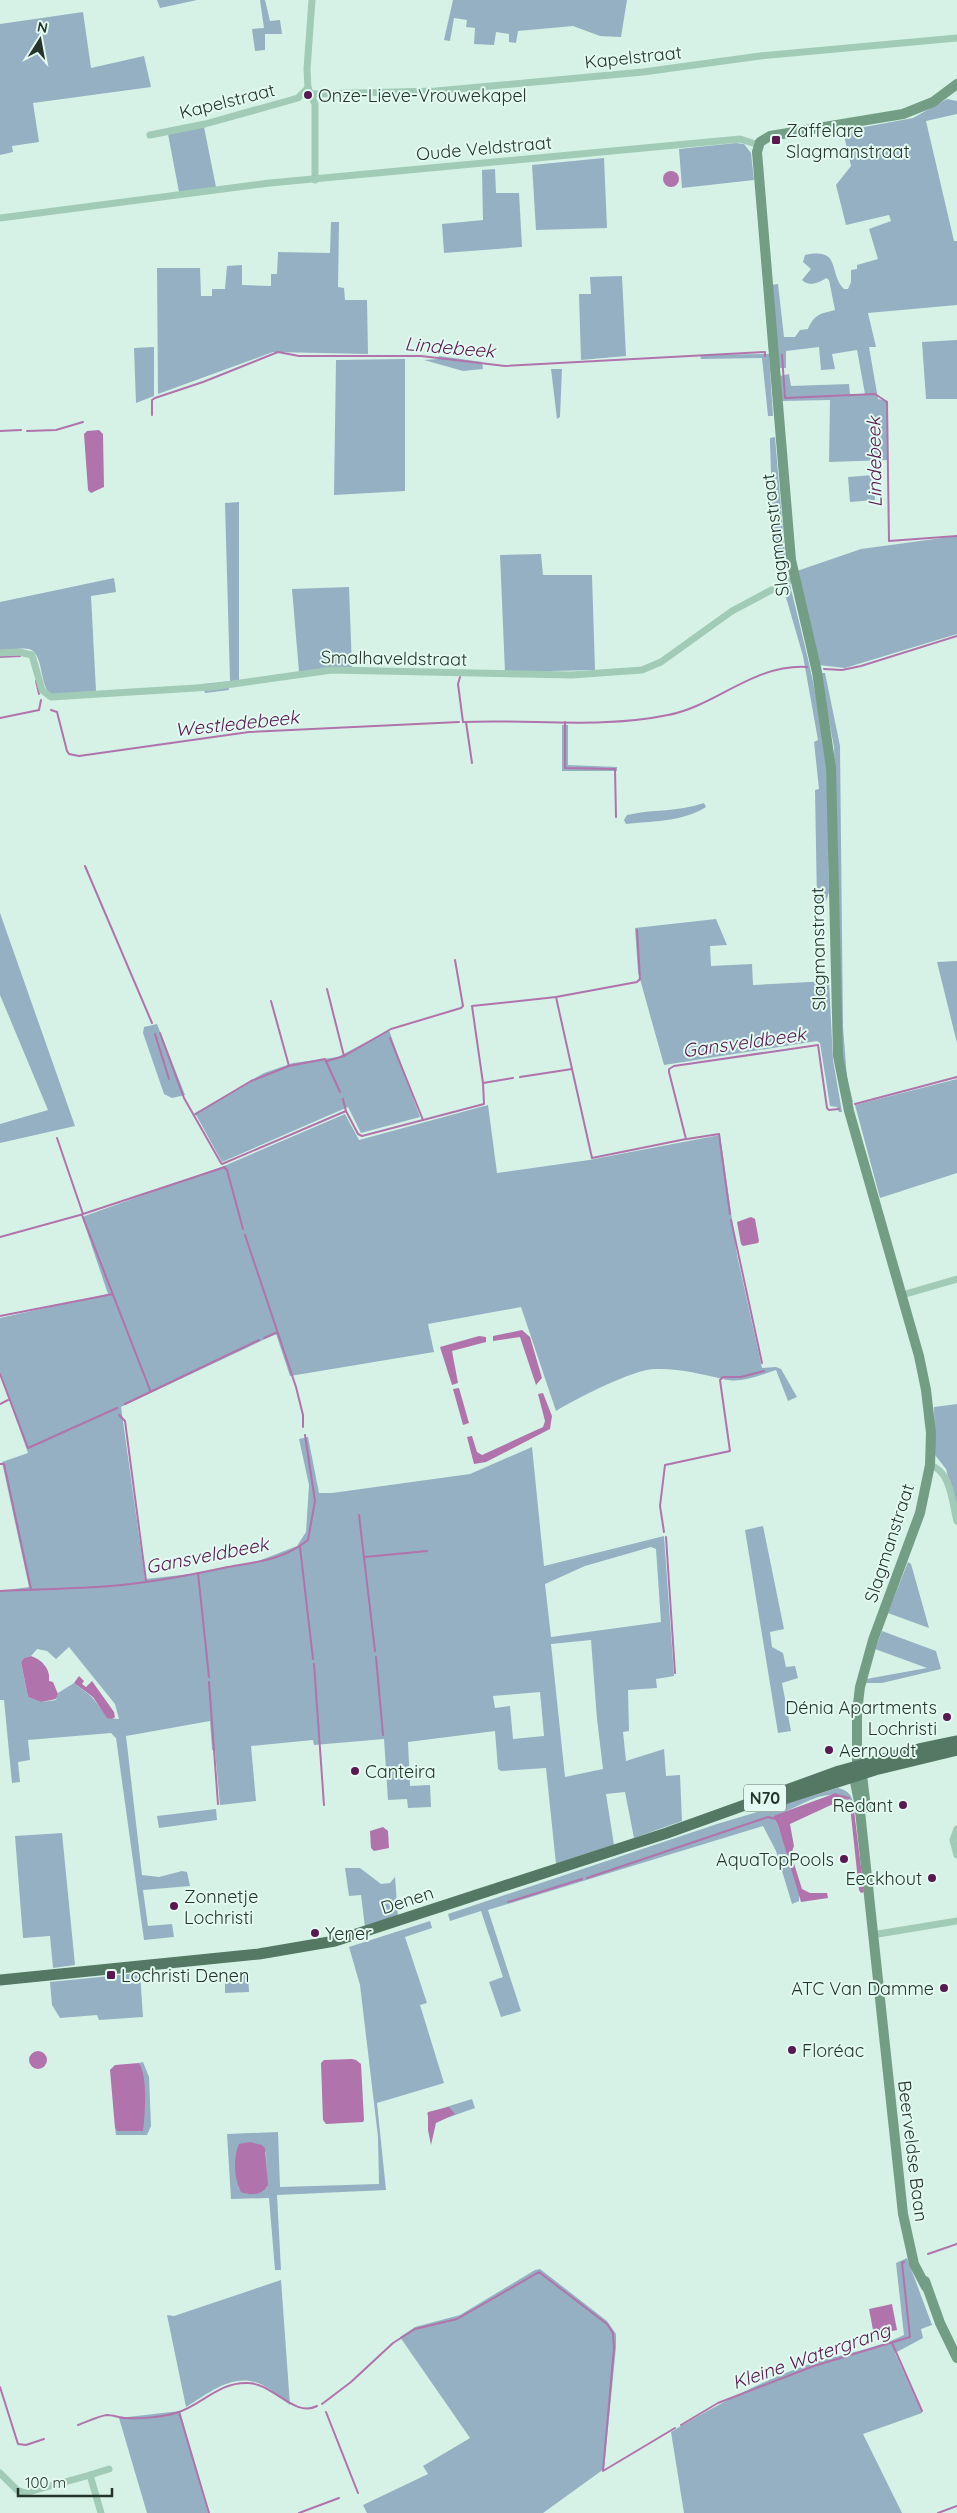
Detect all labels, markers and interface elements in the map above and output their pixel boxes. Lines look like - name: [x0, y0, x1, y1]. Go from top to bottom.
- north arrow: [15, 15, 65, 65]
- text: N: [36, 17, 49, 37]
- street label: Kapelstraat: [583, 40, 683, 74]
- street label: Kapelstraat: [177, 78, 277, 124]
- place label: Onze-Lieve-Vrouwekapel: [318, 84, 527, 107]
- marker: Onze-Lieve-Vrouwekapel: [302, 89, 314, 101]
- place label: Zaffelare Slagmanstraat: [786, 119, 909, 163]
- street label: Oude Veldstraat: [415, 131, 553, 165]
- marker: Zaffelare Slagmanstraat: [770, 134, 782, 146]
- water label: Lindebeek: [404, 331, 498, 363]
- water label: Lindebeek: [861, 415, 887, 507]
- street label: Slagmanstraat: [756, 472, 794, 598]
- street label: Smalhaveldstraat: [321, 645, 467, 671]
- water label: Westledebeek: [174, 704, 302, 741]
- street label: Slagmanstraat: [805, 887, 831, 1011]
- water label: Gansveldbeek: [681, 1021, 809, 1063]
- street label: Slagmanstraat: [859, 1481, 919, 1605]
- water label: Gansveldbeek: [144, 1531, 272, 1579]
- place label: Dénia Apartments Lochristi: [785, 1696, 937, 1740]
- marker: Dénia Apartments Lochristi: [941, 1711, 953, 1723]
- place label: Aernoudt: [839, 1739, 916, 1762]
- marker: Aernoudt: [823, 1744, 835, 1756]
- place label: Canteira: [365, 1760, 436, 1783]
- marker: Canteira: [349, 1765, 361, 1777]
- road number: N70: [744, 1785, 786, 1812]
- place label: Redant: [833, 1794, 893, 1817]
- marker: Redant: [897, 1799, 909, 1811]
- place label: AquaTopPools: [716, 1848, 834, 1871]
- marker: AquaTopPools: [838, 1853, 850, 1865]
- place label: Eeckhout: [845, 1867, 922, 1890]
- marker: Eeckhout: [926, 1872, 938, 1884]
- street label: Denen: [378, 1881, 436, 1919]
- place label: Zonnetje Lochristi: [184, 1885, 258, 1929]
- marker: Zonnetje Lochristi: [168, 1900, 180, 1912]
- place label: Yener: [325, 1922, 372, 1945]
- marker: Yener: [309, 1927, 321, 1939]
- place label: Lochristi Denen: [121, 1964, 249, 1987]
- marker: Lochristi Denen: [105, 1969, 117, 1981]
- place label: ATC Van Damme: [791, 1977, 934, 2000]
- marker: ATC Van Damme: [938, 1982, 950, 1994]
- place label: Floréac: [802, 2039, 864, 2062]
- marker: Floréac: [786, 2044, 798, 2056]
- street label: Beerveldse Baan: [893, 2079, 933, 2223]
- water label: Kleine Watergrang: [729, 2317, 894, 2394]
- scale bar: [18, 2466, 111, 2498]
- text: 100 m: [25, 2473, 66, 2492]

